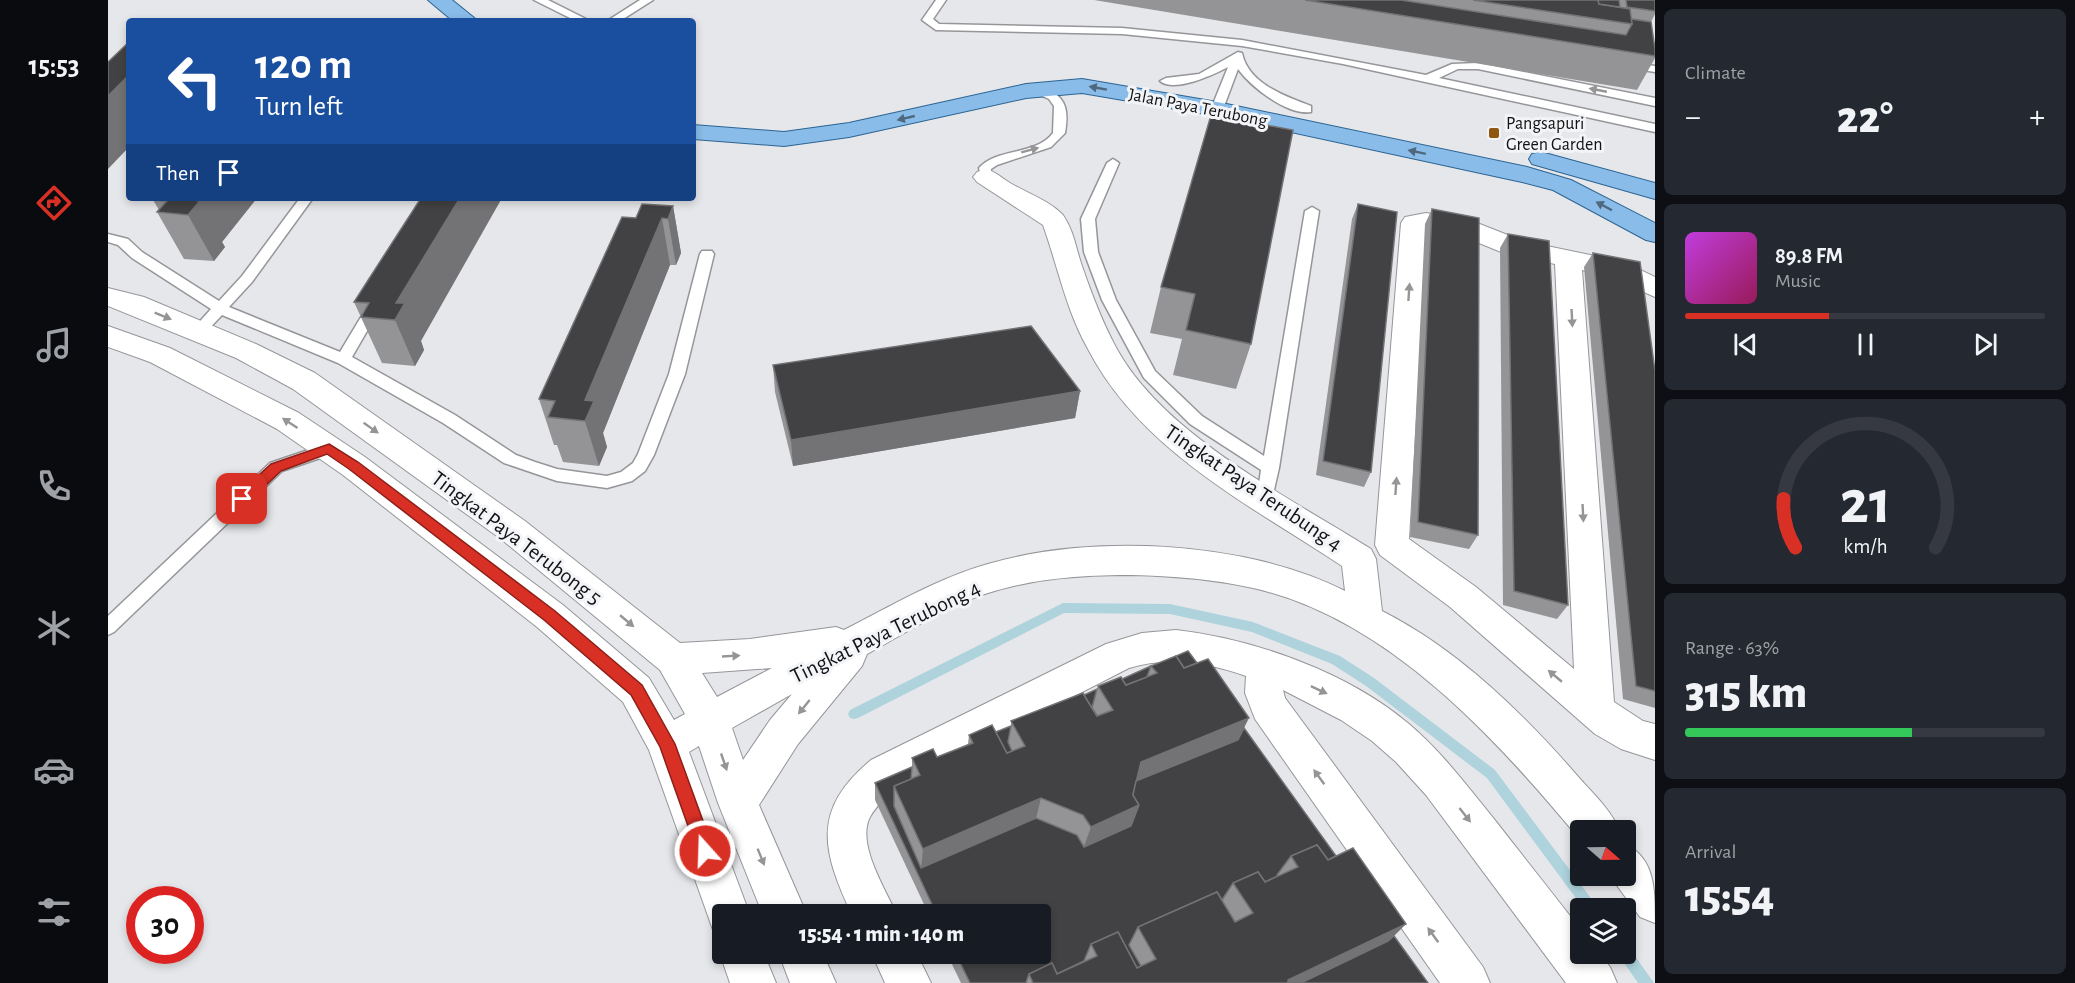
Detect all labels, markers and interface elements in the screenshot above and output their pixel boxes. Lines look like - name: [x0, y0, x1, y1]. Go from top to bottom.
- icon: left: [156, 42, 234, 120]
- text: 120 m: [255, 44, 352, 86]
- text: 15:53: [29, 52, 79, 79]
- text: Climate: [1685, 63, 1746, 83]
- one-way arrow: [1088, 84, 1107, 93]
- one-way arrow: [1588, 85, 1607, 94]
- street label: Jalan Paya Terubong: [1127, 86, 1269, 130]
- text: Turn left: [255, 93, 343, 120]
- text: 22°: [1837, 96, 1893, 141]
- text: −: [1685, 101, 1701, 134]
- text: +: [2029, 101, 2045, 134]
- one-way arrow: [897, 113, 915, 123]
- place label: Pangsapuri Green Garden: [1506, 115, 1603, 154]
- marker: Pangsapuri Green Garden: [1487, 126, 1501, 140]
- one-way arrow: [1020, 144, 1039, 154]
- one-way arrow: [1408, 146, 1427, 156]
- icon: arrive: [212, 156, 245, 189]
- text: Then: [156, 162, 200, 184]
- icon: directions: [33, 182, 75, 224]
- one-way arrow: [1595, 201, 1612, 211]
- text: 89.8 FM: [1775, 245, 1843, 267]
- text: Music: [1775, 271, 1821, 291]
- one-way arrow: [1404, 282, 1414, 301]
- one-way arrow: [1567, 309, 1576, 328]
- one-way arrow: [154, 312, 172, 321]
- icon: music: [33, 324, 75, 366]
- icon: previous: [1729, 328, 1762, 361]
- icon: pause: [1849, 328, 1882, 361]
- icon: next: [1969, 328, 2002, 361]
- one-way arrow: [282, 417, 298, 428]
- street label: Tingkat Paya Terubung 4: [1161, 420, 1346, 555]
- one-way arrow: [362, 422, 378, 434]
- icon: phone: [33, 465, 75, 507]
- street label: Tingkat Paya Terubong 5: [427, 467, 606, 609]
- pin: [216, 473, 267, 524]
- text: 21: [1839, 473, 1891, 535]
- one-way arrow: [1391, 477, 1401, 496]
- icon: arrive: [225, 482, 258, 515]
- one-way arrow: [1579, 504, 1588, 523]
- text: km/h: [1843, 537, 1887, 558]
- street label: Tingkat Paya Terubong 4: [787, 576, 984, 687]
- icon: climate: [33, 607, 75, 649]
- one-way arrow: [619, 615, 635, 628]
- text: Range · 63%: [1685, 638, 1779, 658]
- one-way arrow: [722, 651, 741, 660]
- one-way arrow: [1547, 669, 1563, 682]
- text: 315 km: [1685, 671, 1807, 716]
- one-way arrow: [1310, 686, 1327, 695]
- one-way arrow: [798, 699, 811, 715]
- icon: car: [33, 749, 75, 791]
- one-way arrow: [720, 753, 730, 771]
- one-way arrow: [1313, 770, 1325, 786]
- one-way arrow: [1459, 807, 1471, 822]
- position arrow: [673, 819, 737, 883]
- north arrow: [1570, 820, 1636, 886]
- map controls: [1570, 820, 1636, 964]
- text: Arrival: [1685, 842, 1736, 862]
- one-way arrow: [756, 849, 766, 867]
- text: 15:54: [1685, 875, 1774, 920]
- speed limit sign: 30: [126, 886, 204, 964]
- icon: filters: [33, 891, 75, 933]
- button: layers: [1570, 898, 1636, 964]
- text: 15:54 · 1 min · 140 m: [799, 923, 964, 945]
- one-way arrow: [1427, 928, 1439, 944]

